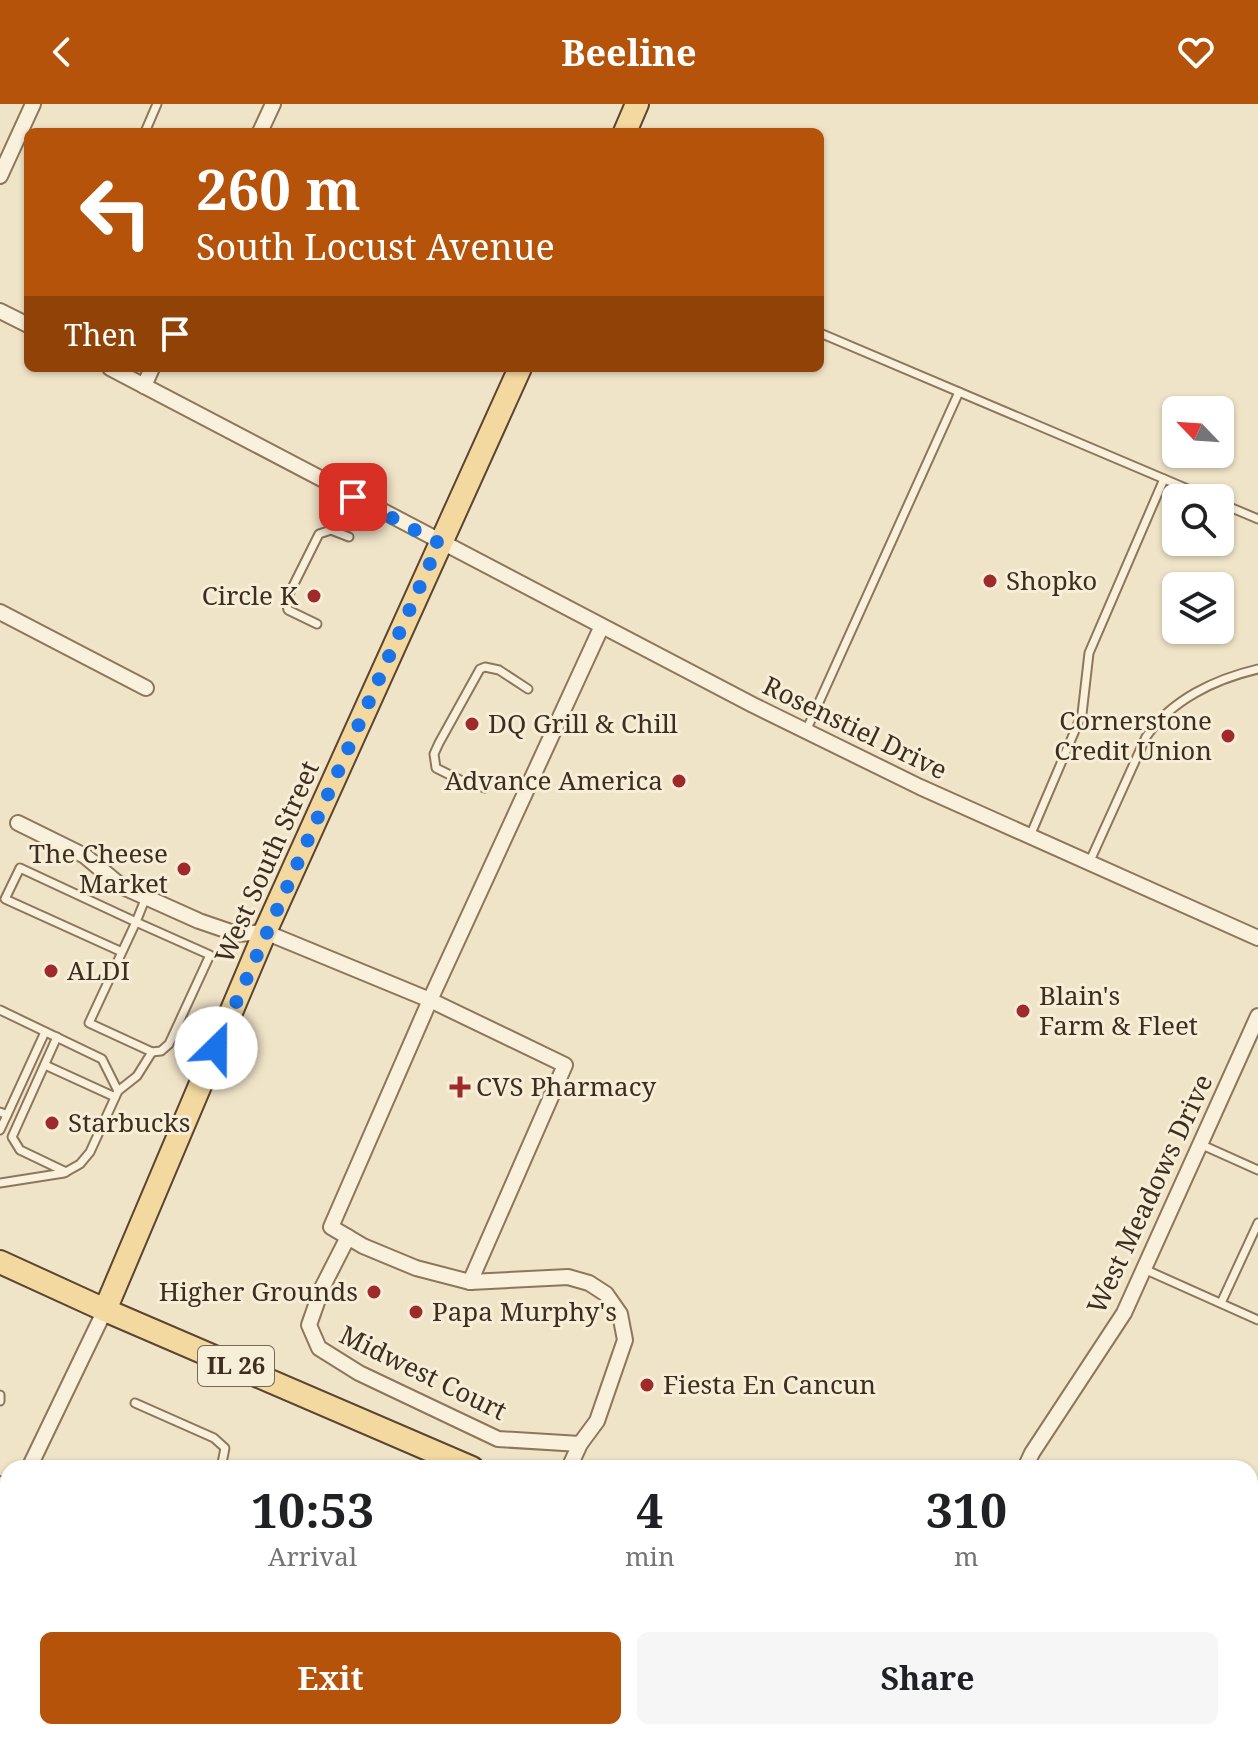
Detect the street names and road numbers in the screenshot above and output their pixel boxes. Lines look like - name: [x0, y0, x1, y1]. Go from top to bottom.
- street label: Rosenstiel Drive: [757, 667, 954, 787]
- street label: West South Street: [205, 755, 327, 968]
- street label: West Meadows Drive: [1078, 1068, 1220, 1319]
- street label: Midwest Court: [334, 1316, 513, 1428]
- road number: IL 26: [198, 1346, 274, 1386]

